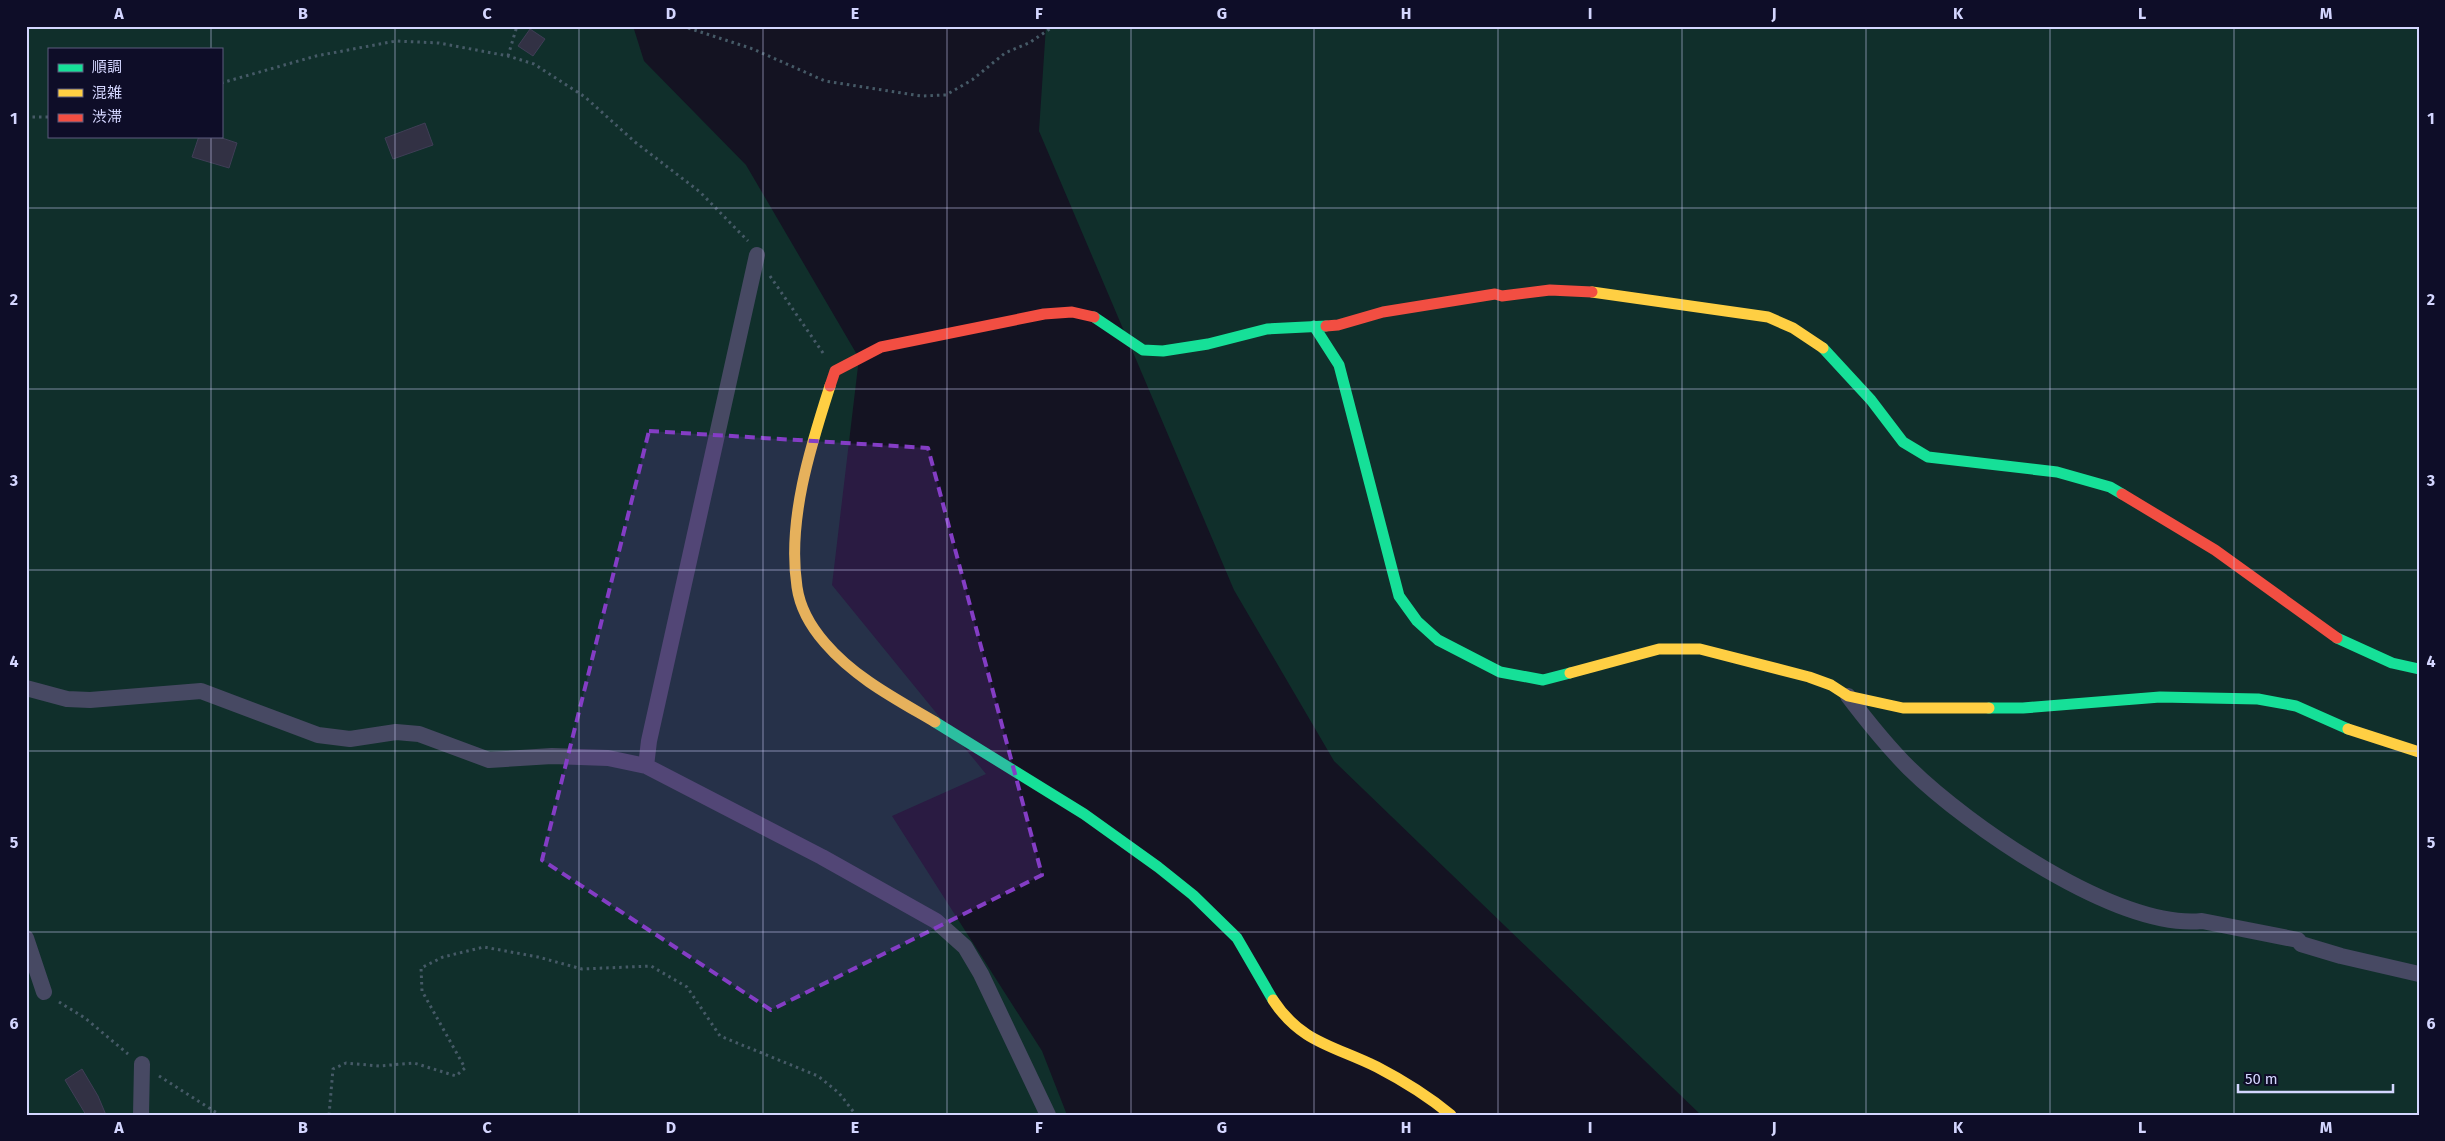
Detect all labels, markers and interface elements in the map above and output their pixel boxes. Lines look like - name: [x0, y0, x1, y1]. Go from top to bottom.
- text: A: [113, 4, 124, 23]
- text: B: [298, 4, 308, 23]
- text: C: [482, 4, 492, 23]
- text: D: [666, 4, 676, 23]
- text: E: [851, 4, 859, 23]
- text: F: [1035, 4, 1043, 23]
- text: G: [1217, 4, 1227, 23]
- text: H: [1401, 4, 1411, 23]
- text: I: [1588, 4, 1592, 23]
- text: J: [1770, 4, 1777, 23]
- text: K: [1953, 4, 1964, 23]
- text: L: [2138, 4, 2146, 23]
- text: M: [2320, 4, 2333, 23]
- legend: [48, 48, 222, 138]
- text: 順調: [92, 58, 122, 76]
- text: 混雑: [92, 84, 122, 102]
- text: 渋滞: [92, 108, 122, 126]
- text: 1: [10, 109, 18, 128]
- text: 1: [2427, 109, 2435, 128]
- text: 2: [10, 290, 18, 309]
- text: 2: [2427, 290, 2435, 309]
- text: 3: [9, 471, 18, 490]
- text: 3: [2426, 471, 2435, 490]
- text: 4: [9, 652, 19, 671]
- text: 4: [2426, 652, 2436, 671]
- text: 5: [10, 833, 19, 852]
- text: 5: [2427, 833, 2436, 852]
- text: 6: [9, 1014, 19, 1033]
- text: 6: [2426, 1014, 2436, 1033]
- scale bar: [2238, 1061, 2392, 1093]
- text: 50 m: [2245, 1070, 2278, 1088]
- text: A: [113, 1118, 124, 1137]
- text: B: [298, 1118, 308, 1137]
- text: C: [482, 1118, 492, 1137]
- text: D: [666, 1118, 676, 1137]
- text: E: [851, 1118, 859, 1137]
- text: F: [1035, 1118, 1043, 1137]
- text: G: [1217, 1118, 1227, 1137]
- text: H: [1401, 1118, 1411, 1137]
- text: I: [1588, 1118, 1592, 1137]
- text: J: [1770, 1118, 1777, 1137]
- text: K: [1953, 1118, 1964, 1137]
- text: L: [2138, 1118, 2146, 1137]
- text: M: [2320, 1118, 2333, 1137]

